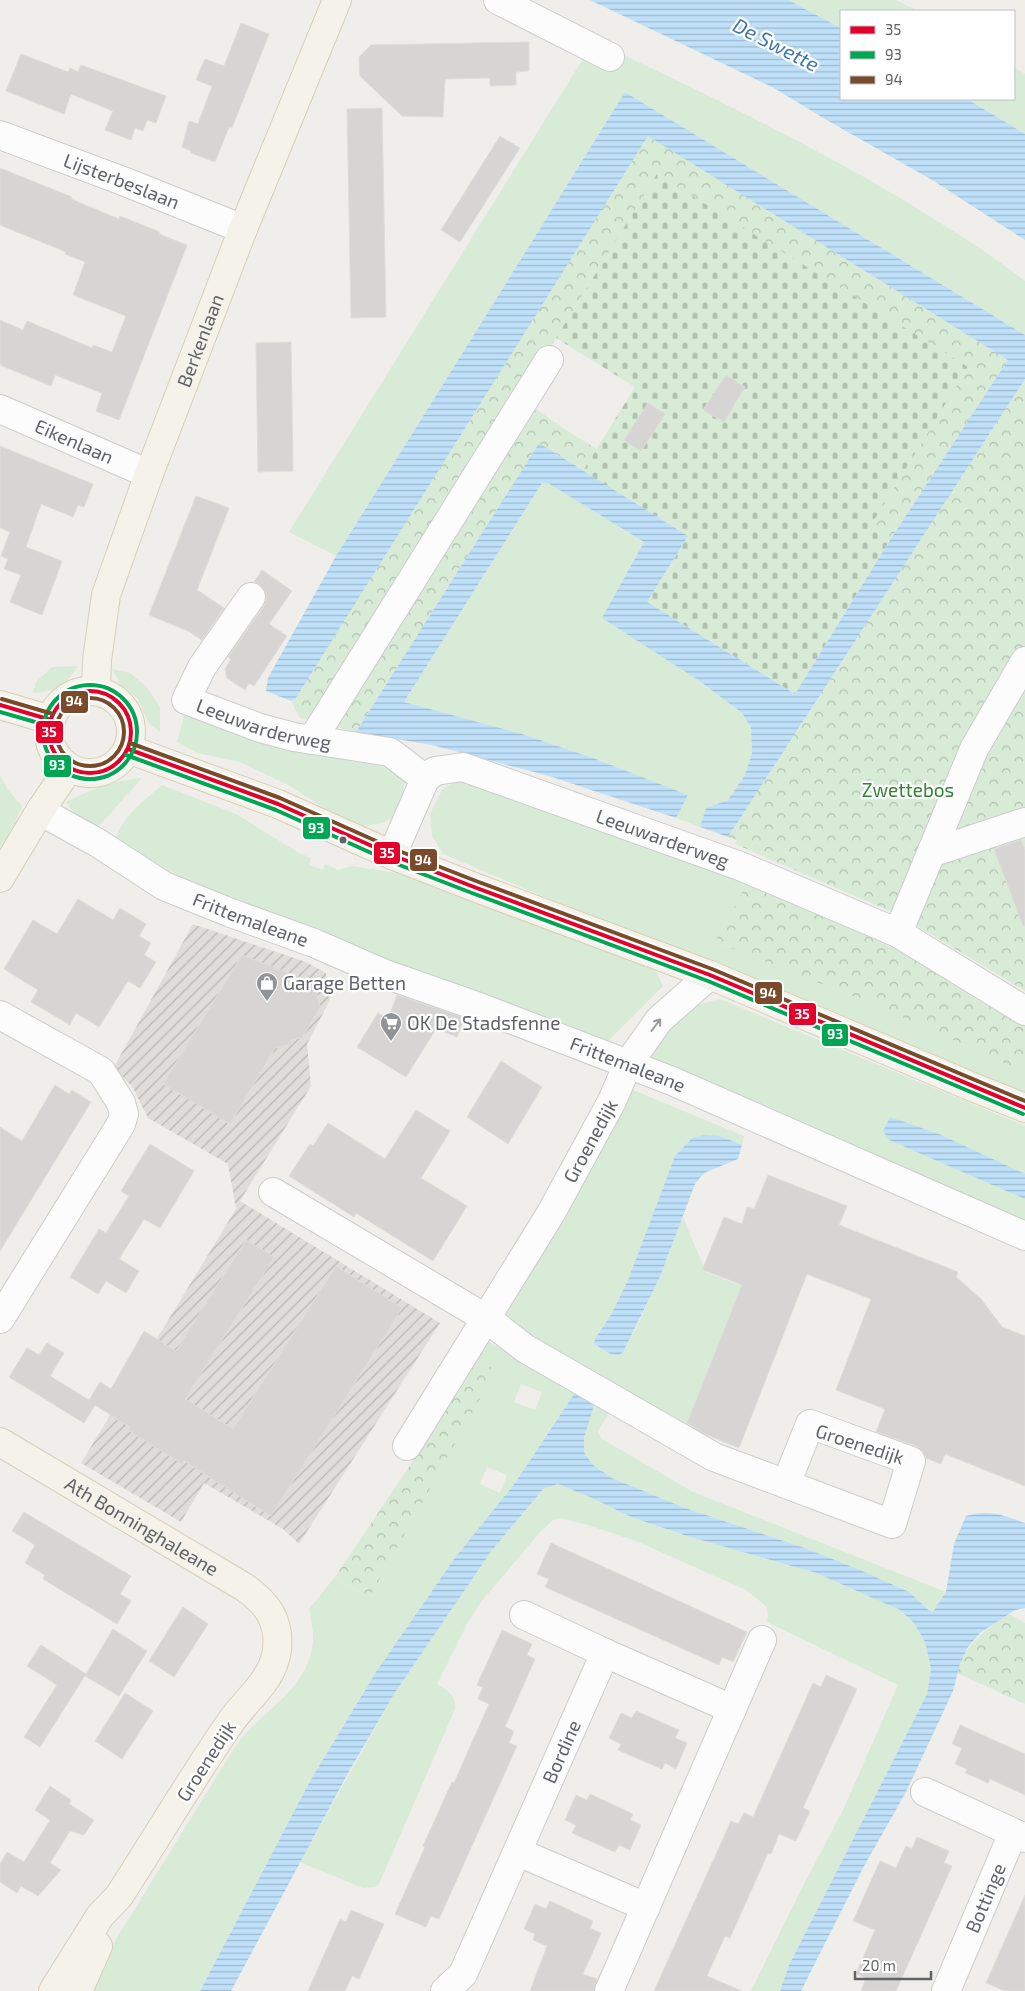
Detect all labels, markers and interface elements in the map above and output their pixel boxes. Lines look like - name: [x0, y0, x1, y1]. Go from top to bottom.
- legend: [840, 10, 1015, 100]
- water label: De Swette: [730, 12, 824, 76]
- text: 35: [885, 20, 901, 38]
- text: 93: [885, 45, 902, 63]
- text: 94: [885, 70, 903, 88]
- street label: Lijsterbeslaan: [61, 148, 183, 213]
- street label: Berkenlaan: [171, 291, 228, 390]
- street label: Eikenlaan: [32, 414, 117, 468]
- line badge: 94: [60, 690, 89, 714]
- text: 94: [65, 692, 83, 709]
- street label: Leeuwarderweg: [193, 693, 333, 754]
- line badge: 35: [35, 720, 64, 744]
- text: 35: [41, 723, 57, 740]
- line badge: 93: [43, 754, 72, 778]
- text: 93: [49, 756, 65, 773]
- park label: Zwettebos: [862, 778, 954, 801]
- street label: Leeuwarderweg: [593, 804, 733, 872]
- line badge: 93: [302, 816, 331, 840]
- text: 93: [308, 819, 324, 836]
- unlabelled marker: [338, 835, 348, 845]
- line badge: 35: [373, 841, 401, 865]
- text: 35: [379, 844, 395, 861]
- line badge: 94: [409, 848, 438, 872]
- text: 94: [414, 851, 432, 868]
- street label: Frittemaleane: [190, 887, 312, 951]
- shop icon: Garage Betten: [255, 971, 279, 1002]
- place label: Garage Betten: [283, 971, 406, 994]
- line badge: 94: [754, 981, 783, 1005]
- text: 94: [759, 984, 777, 1001]
- line badge: 35: [788, 1002, 817, 1026]
- text: 35: [794, 1005, 810, 1022]
- supermarket icon: OK De Stadsfenne: [379, 1011, 403, 1042]
- place label: OK De Stadsfenne: [407, 1011, 560, 1034]
- one-way arrow: [650, 1018, 661, 1031]
- line badge: 93: [821, 1023, 849, 1047]
- text: 93: [827, 1025, 843, 1042]
- street label: Frittemaleane: [567, 1031, 689, 1097]
- street label: Groenedijk: [558, 1095, 622, 1186]
- street label: Groenedijk: [813, 1418, 908, 1469]
- street label: Ath Bonninghaleane: [61, 1471, 223, 1580]
- street label: Groenedijk: [171, 1716, 240, 1805]
- street label: Bordine: [537, 1716, 585, 1787]
- street label: Bottinge: [960, 1859, 1010, 1936]
- scale bar: [855, 1948, 931, 1980]
- text: 20 m: [862, 1956, 896, 1974]

